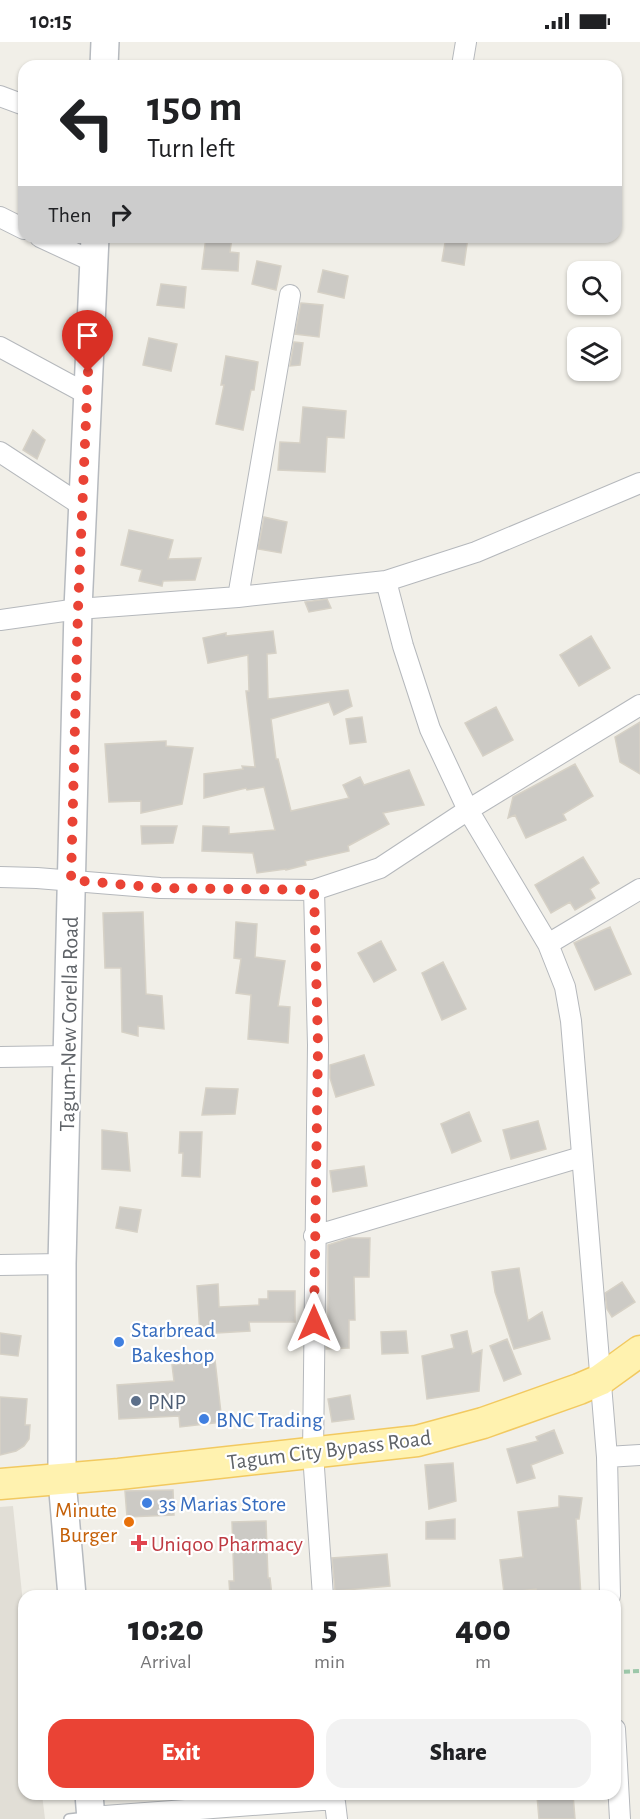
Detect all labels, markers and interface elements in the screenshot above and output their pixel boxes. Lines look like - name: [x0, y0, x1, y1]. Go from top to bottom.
- text: 10:15: [30, 10, 72, 32]
- icon: left: [48, 84, 126, 162]
- text: 150 m: [147, 86, 242, 128]
- text: Turn left: [147, 135, 235, 162]
- icon: right: [104, 198, 137, 231]
- text: Then: [48, 204, 92, 226]
- map controls: [567, 261, 621, 381]
- button: search: [567, 261, 621, 315]
- pin: [62, 310, 113, 372]
- icon: arrive: [71, 319, 104, 352]
- button: layers: [567, 327, 621, 381]
- street label: Tagum-New Corella Road: [56, 916, 82, 1132]
- position arrow: [282, 1291, 346, 1355]
- place label: Starbread Bakeshop: [131, 1319, 215, 1366]
- marker: Starbread Bakeshop: [112, 1335, 126, 1349]
- place label: PNP: [148, 1391, 186, 1413]
- marker: PNP: [129, 1394, 143, 1408]
- place label: BNC Trading: [216, 1409, 323, 1431]
- marker: BNC Trading: [197, 1412, 211, 1426]
- street label: Tagum City Bypass Road: [226, 1427, 432, 1473]
- place label: 3s Marias Store: [159, 1493, 286, 1515]
- marker: 3s Marias Store: [140, 1496, 154, 1510]
- place label: Minute Burger: [55, 1499, 117, 1546]
- marker: Minute Burger: [122, 1515, 136, 1529]
- place label: Uniqoo Pharmacy: [151, 1533, 304, 1555]
- marker: Uniqoo Pharmacy: [132, 1536, 146, 1550]
- text: 10:20: [128, 1611, 204, 1647]
- text: 5: [322, 1611, 337, 1647]
- text: 400: [455, 1611, 511, 1647]
- text: Arrival: [140, 1652, 192, 1672]
- text: min: [314, 1652, 345, 1672]
- text: m: [475, 1652, 491, 1672]
- button: Exit: [48, 1719, 314, 1788]
- button: Share: [326, 1719, 591, 1788]

